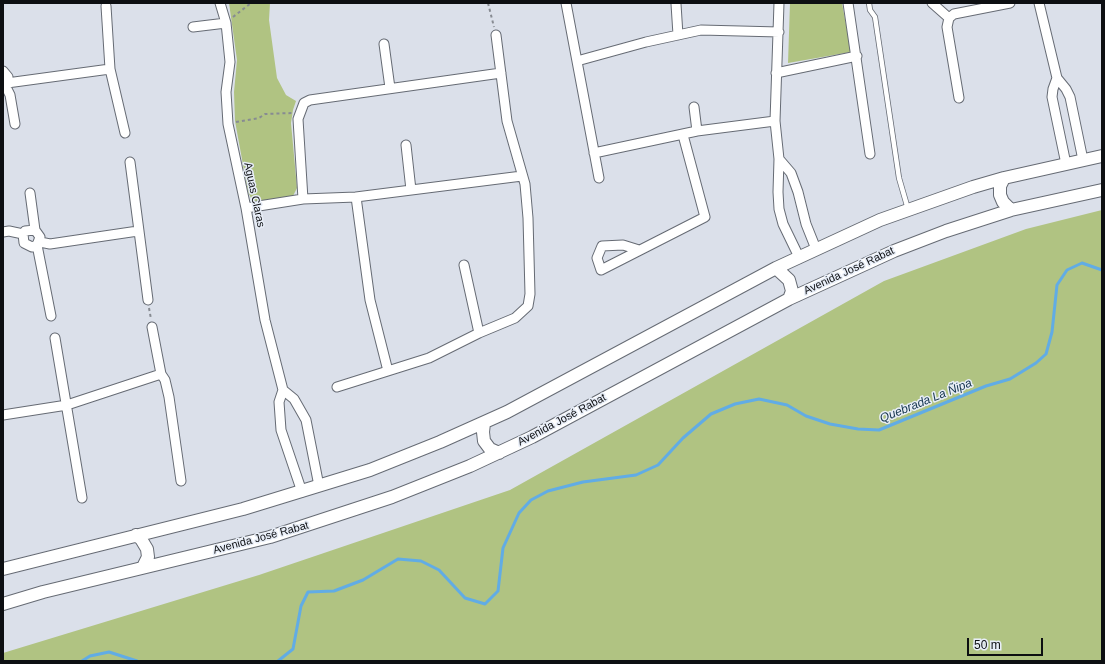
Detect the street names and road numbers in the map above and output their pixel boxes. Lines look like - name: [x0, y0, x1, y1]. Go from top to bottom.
- street label: Aguas Claras: [241, 161, 267, 229]
- street label: Avenida José Rabat: [802, 244, 896, 298]
- street label: Avenida José Rabat: [516, 391, 608, 449]
- street label: Avenida José Rabat: [212, 519, 310, 557]

